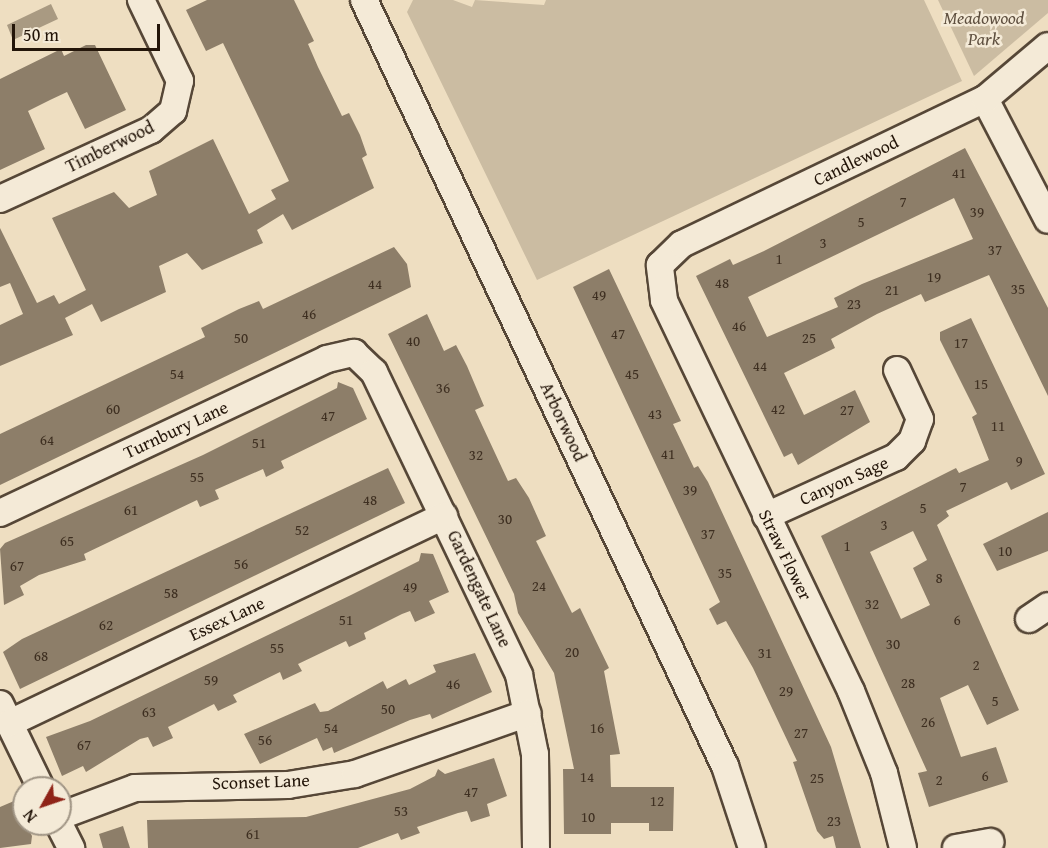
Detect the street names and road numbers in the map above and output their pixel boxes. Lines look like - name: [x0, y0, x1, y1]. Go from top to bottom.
- street label: Timberwood: [62, 116, 158, 178]
- street label: Candlewood: [810, 131, 902, 191]
- street label: Arborwood: [535, 379, 591, 465]
- street label: Turnbury Lane: [120, 396, 232, 464]
- street label: Canyon Sage: [796, 452, 892, 510]
- street label: Straw Flower: [754, 506, 816, 604]
- street label: Gardengate Lane: [442, 527, 516, 651]
- street label: Essex Lane: [186, 592, 268, 646]
- street label: Sconset Lane: [212, 769, 310, 795]

